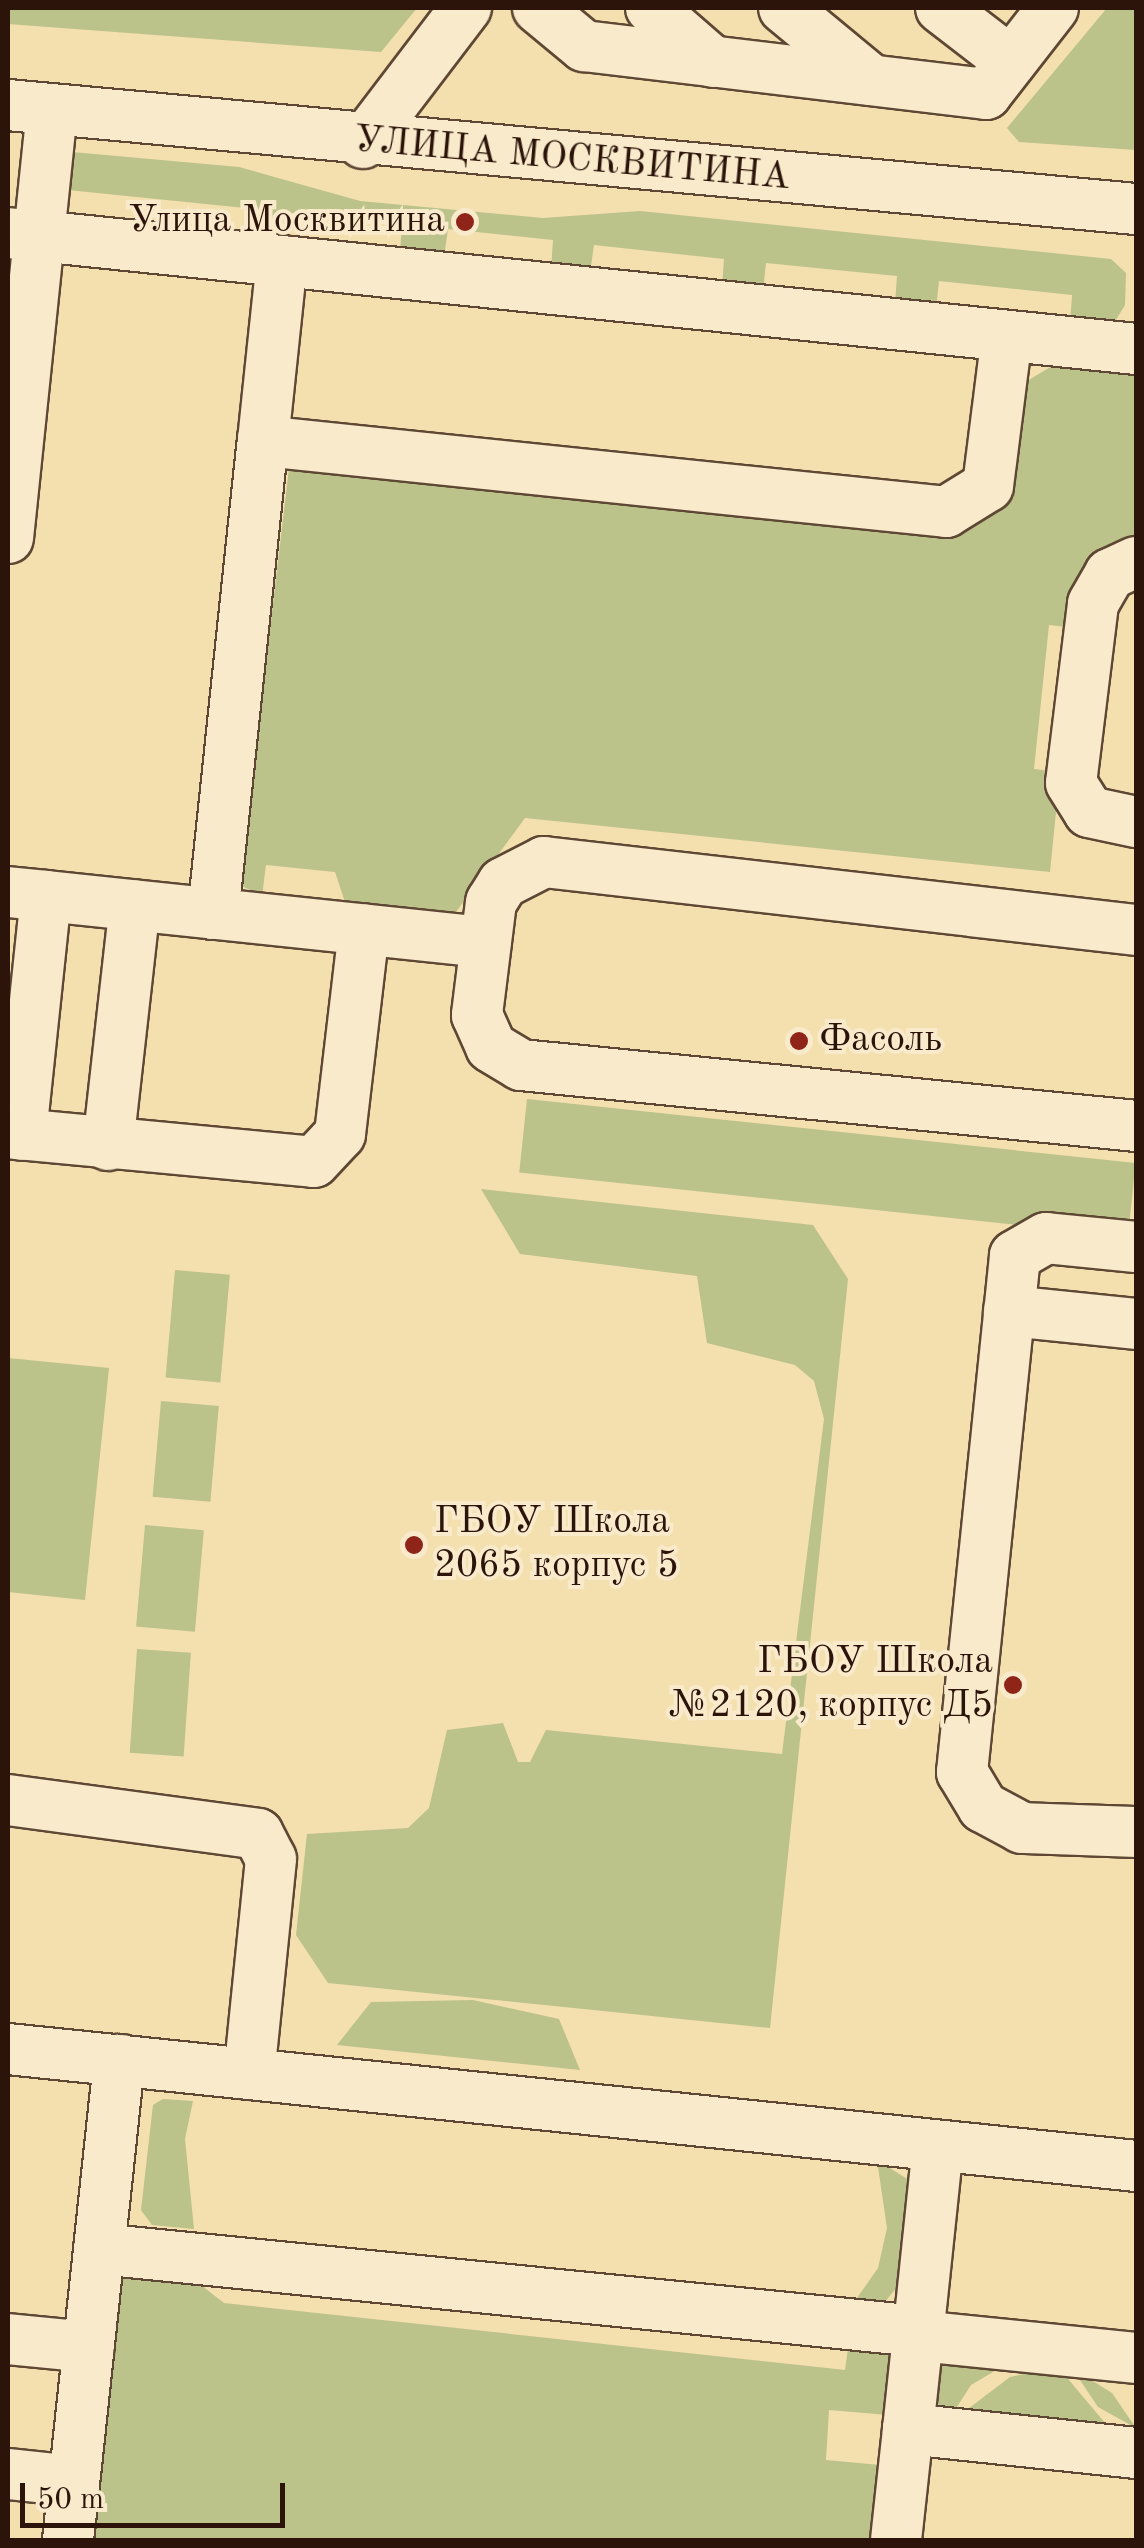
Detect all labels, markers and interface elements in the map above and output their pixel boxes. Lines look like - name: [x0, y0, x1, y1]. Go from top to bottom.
- street label: УЛИЦА МОСКВИТИНА: [352, 118, 792, 202]
- place label: Улица Москвитина: [128, 199, 445, 245]
- marker: Улица Москвитина: [454, 211, 476, 233]
- place label: Фасоль: [819, 1018, 942, 1064]
- marker: Фасоль: [788, 1030, 810, 1052]
- place label: ГБОУ Школа 2065 корпус 5: [434, 1500, 679, 1590]
- marker: ГБОУ Школа 2065 корпус 5: [403, 1534, 425, 1556]
- place label: ГБОУ Школа №2120, корпус Д5: [669, 1640, 993, 1730]
- marker: ГБОУ Школа №2120, корпус Д5: [1002, 1674, 1024, 1696]
- scale bar: [25, 2463, 290, 2525]
- text: 50 m: [37, 2485, 104, 2515]

